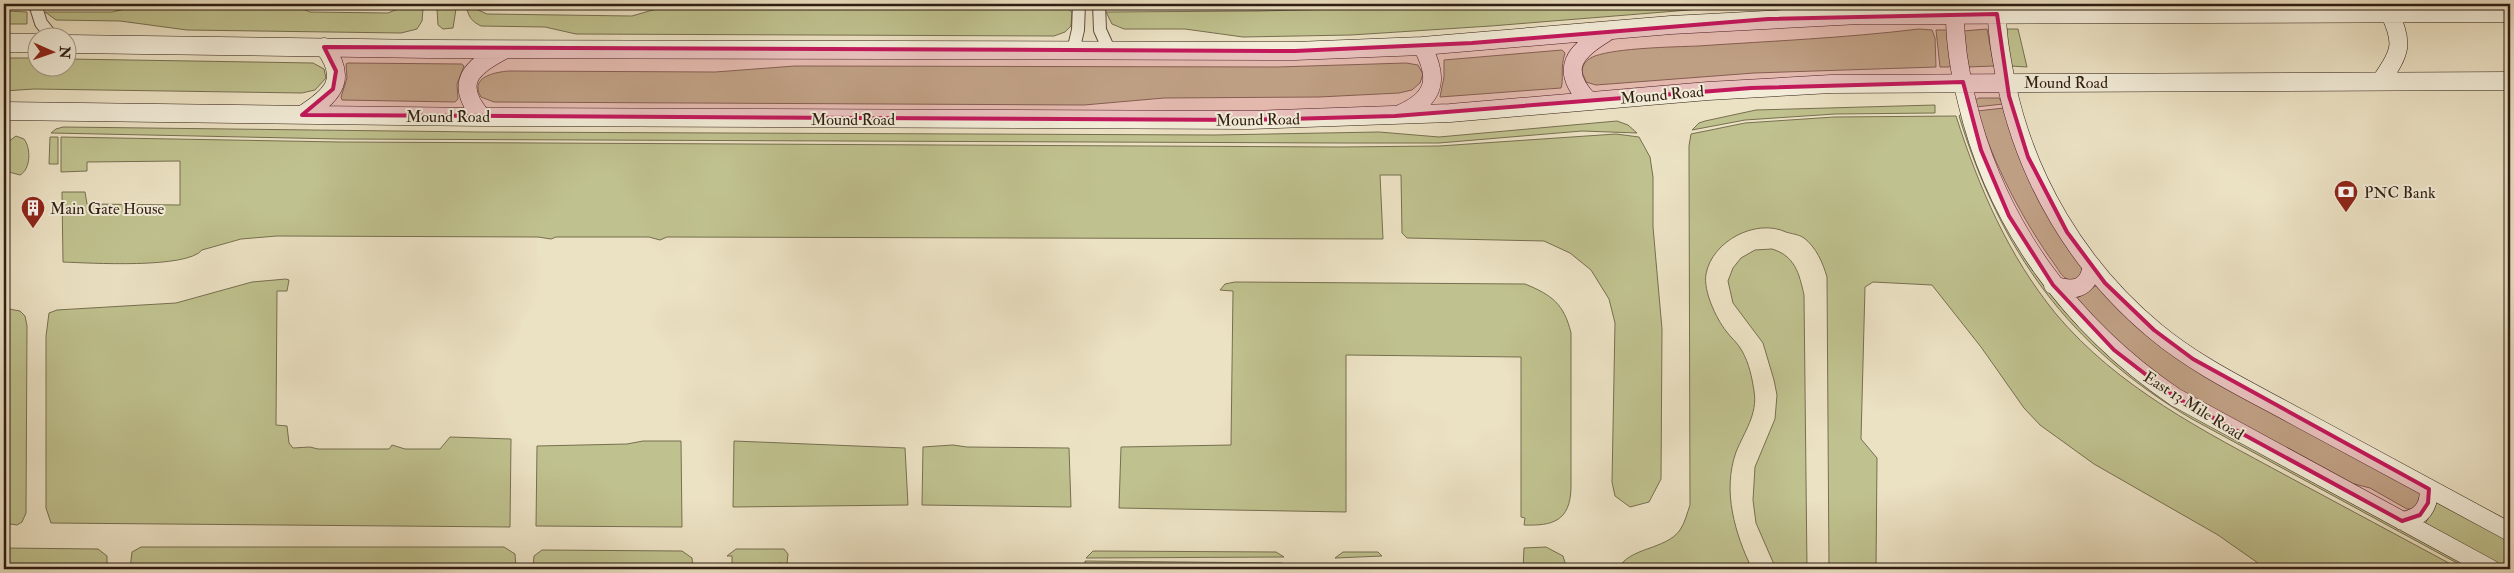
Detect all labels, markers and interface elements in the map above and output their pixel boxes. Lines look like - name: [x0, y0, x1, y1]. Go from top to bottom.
- north arrow: [28, 28, 78, 78]
- text: N: [56, 45, 73, 59]
- street label: Mound Road: [2024, 73, 2108, 93]
- street label: Mound Road: [1619, 81, 1705, 109]
- street label: Mound Road: [406, 107, 490, 127]
- street label: Mound Road: [1216, 109, 1300, 131]
- street label: Mound Road: [811, 110, 895, 130]
- bank icon: PNC Bank: [2333, 179, 2359, 213]
- place label: PNC Bank: [2364, 183, 2436, 203]
- building icon: Main Gate House: [20, 195, 46, 229]
- place label: Main Gate House: [50, 199, 164, 219]
- street label: East 13 Mile Road: [2140, 367, 2247, 445]

